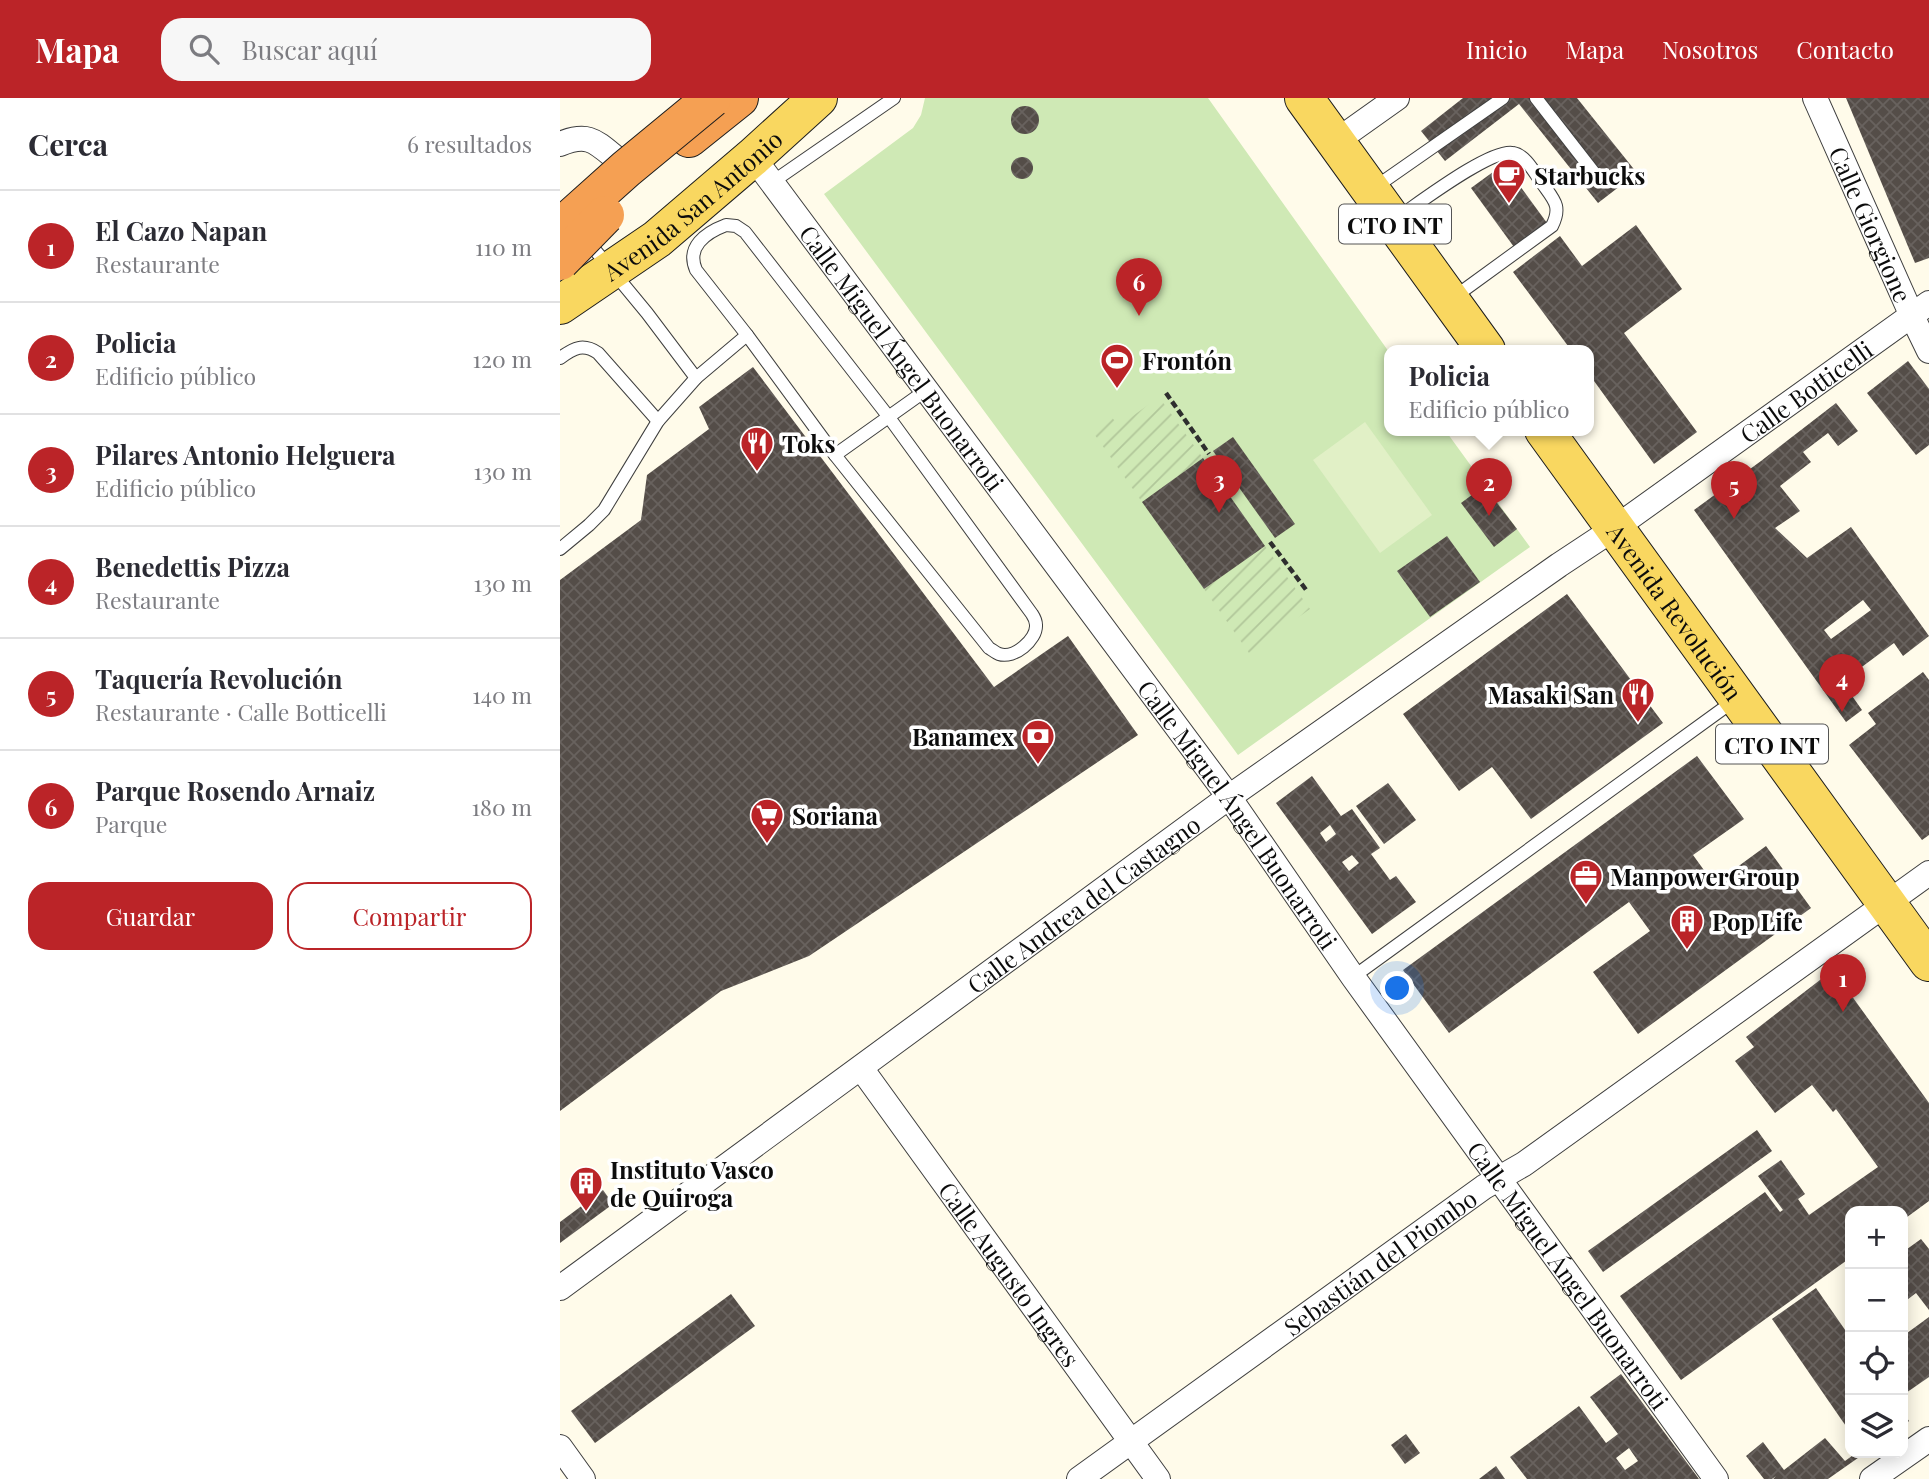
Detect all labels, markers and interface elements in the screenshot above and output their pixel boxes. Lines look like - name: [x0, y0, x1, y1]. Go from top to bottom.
- search box: [161, 18, 651, 81]
- text: Mapa: [35, 27, 119, 71]
- icon: search: [185, 30, 223, 68]
- text: Buscar aquí: [241, 32, 378, 67]
- text: Inicio: [1466, 33, 1527, 65]
- text: Mapa: [1565, 33, 1624, 65]
- text: Nosotros: [1662, 33, 1758, 65]
- text: Contacto: [1796, 33, 1894, 65]
- street label: Avenida San Antonio: [596, 123, 788, 288]
- text: Cerca: [28, 124, 108, 164]
- text: 6 resultados: [407, 128, 532, 159]
- street label: Calle Giorgione: [1822, 141, 1920, 307]
- cafe icon: Starbucks: [1490, 156, 1528, 205]
- place label: Starbucks: [1534, 159, 1645, 191]
- road number: CTO INT: [1339, 204, 1451, 244]
- text: El Cazo Napan: [95, 213, 267, 248]
- street label: Calle Miguel Ángel Buonarroti: [793, 218, 1012, 497]
- text: 1: [47, 231, 55, 262]
- text: 110 m: [475, 231, 532, 262]
- text: Restaurante: [95, 248, 220, 279]
- pin: 6: [1116, 258, 1162, 316]
- text: Policia: [95, 325, 177, 360]
- street label: Calle Botticelli: [1733, 333, 1878, 450]
- sports icon: Frontón: [1098, 341, 1136, 390]
- text: 2: [45, 343, 57, 374]
- text: 120 m: [473, 343, 532, 374]
- place label: Frontón: [1142, 344, 1232, 376]
- popup: [1384, 345, 1594, 436]
- text: Policia: [1408, 358, 1490, 393]
- text: Edificio público: [95, 360, 256, 391]
- text: Edificio público: [1408, 393, 1570, 424]
- restaurant icon: Toks: [738, 424, 776, 473]
- place label: Toks: [782, 427, 836, 459]
- text: Pilares Antonio Helguera: [95, 437, 396, 472]
- text: 3: [45, 455, 57, 486]
- text: 130 m: [474, 455, 532, 486]
- pin: 3: [1196, 455, 1242, 513]
- pin: 2: [1466, 458, 1512, 516]
- pin: 5: [1711, 461, 1757, 519]
- text: Edificio público: [95, 472, 256, 503]
- street label: Avenida Revolución: [1600, 516, 1750, 706]
- text: Benedettis Pizza: [95, 549, 290, 584]
- text: 4: [45, 567, 57, 598]
- text: 130 m: [474, 567, 532, 598]
- text: Restaurante: [95, 584, 220, 615]
- pin: 4: [1819, 654, 1865, 712]
- text: Taquería Revolución: [95, 661, 342, 696]
- street label: Calle Miguel Ángel Buonarroti: [1131, 673, 1345, 955]
- restaurant icon: Masaki San: [1619, 675, 1657, 724]
- place label: Masaki San: [1488, 678, 1614, 710]
- text: 5: [46, 679, 56, 710]
- text: 140 m: [472, 679, 532, 710]
- text: Restaurante · Calle Botticelli: [95, 696, 387, 727]
- bank icon: Banamex: [1019, 717, 1057, 766]
- place label: Banamex: [912, 720, 1014, 752]
- road number: CTO INT: [1716, 724, 1828, 764]
- text: Parque Rosendo Arnaiz: [95, 773, 375, 808]
- text: 6: [45, 791, 57, 822]
- text: 180 m: [472, 791, 532, 822]
- supermarket icon: Soriana: [748, 796, 786, 845]
- place label: Soriana: [792, 799, 879, 831]
- text: Parque: [95, 808, 167, 839]
- street label: Calle Andrea del Castagno: [960, 808, 1206, 1000]
- office icon: ManpowerGroup: [1567, 857, 1605, 906]
- place label: ManpowerGroup: [1610, 860, 1800, 892]
- button: Guardar: [28, 882, 273, 950]
- button: Compartir: [287, 882, 532, 950]
- building icon: Pop Life: [1668, 902, 1706, 951]
- place label: Pop Life: [1712, 905, 1803, 937]
- pin: 1: [1820, 954, 1866, 1012]
- your location: [1380, 971, 1414, 1005]
- street label: Calle Miguel Ángel Buonarroti: [1461, 1135, 1676, 1416]
- place label: Instituto Vasco de Quiroga: [610, 1153, 774, 1213]
- building icon: Instituto Vasco de Quiroga: [567, 1164, 605, 1213]
- street label: Calle Augusto Ingres: [932, 1175, 1087, 1373]
- street label: Sebastián del Piombo: [1277, 1182, 1483, 1342]
- map controls: [1845, 1206, 1908, 1458]
- button: +: [1845, 1206, 1908, 1269]
- button: −: [1845, 1269, 1908, 1332]
- button: locate: [1845, 1332, 1908, 1395]
- button: layers: [1845, 1395, 1908, 1458]

